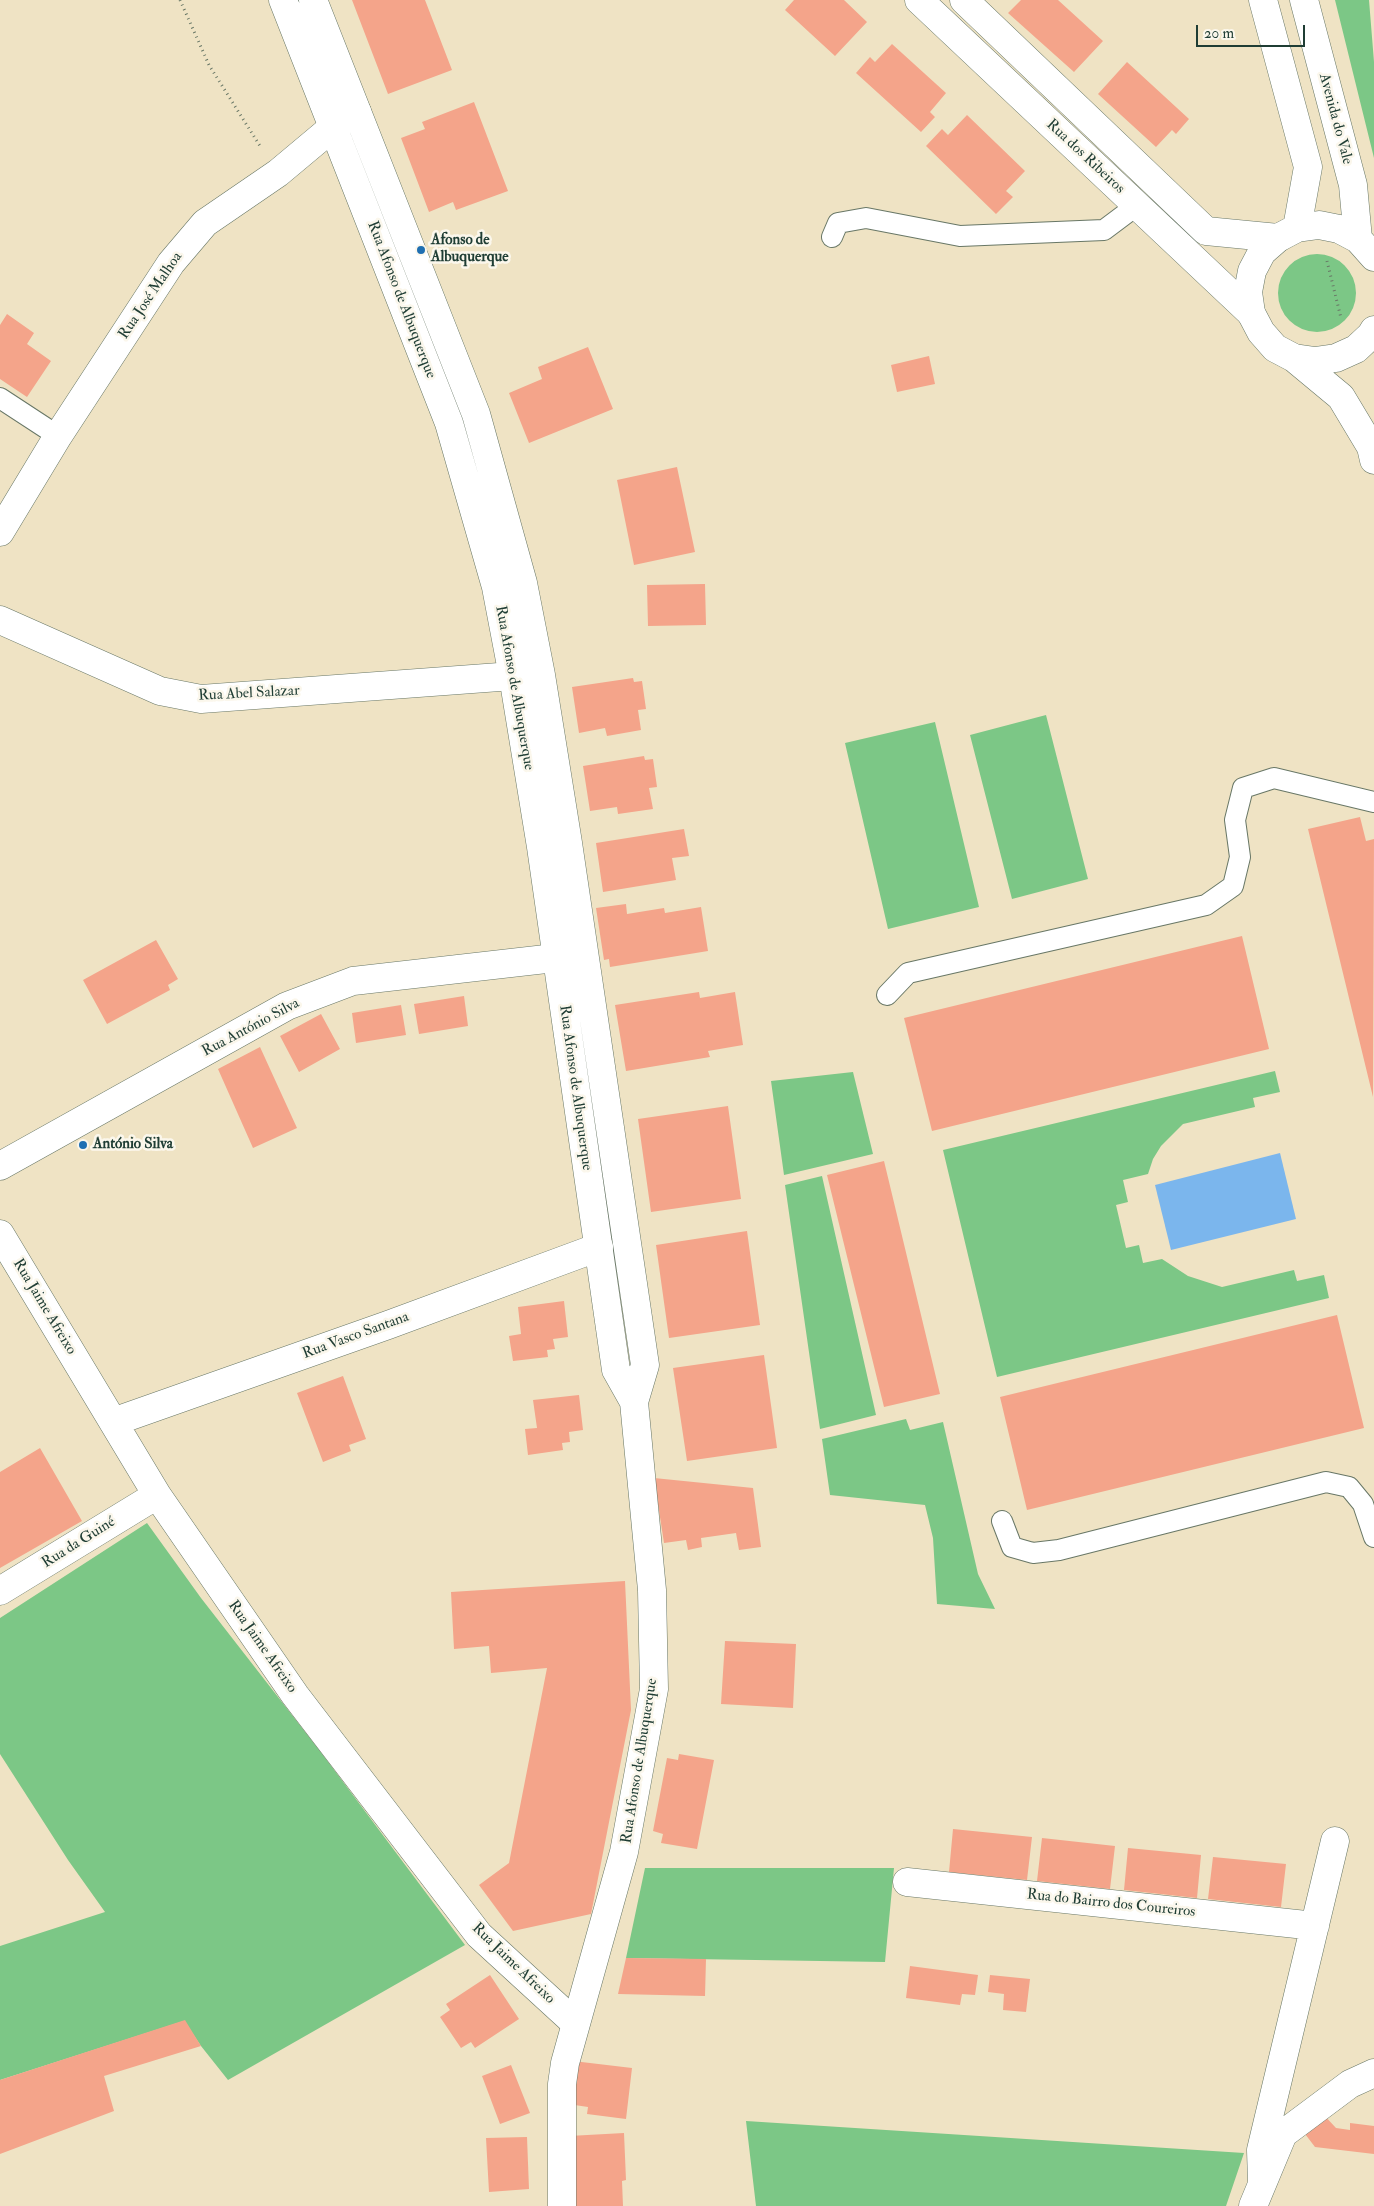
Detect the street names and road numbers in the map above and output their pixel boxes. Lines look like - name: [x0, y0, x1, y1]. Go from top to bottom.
- street label: Avenida do Vale: [1314, 72, 1356, 166]
- street label: Rua dos Ribeiros: [1042, 116, 1128, 198]
- street label: Rua Afonso de Albuquerque: [363, 219, 439, 381]
- street label: Rua José Malhoa: [115, 249, 187, 343]
- street label: Rua Afonso de Albuquerque: [491, 604, 537, 772]
- street label: Rua Abel Salazar: [198, 682, 300, 706]
- street label: Rua António Silva: [199, 995, 303, 1061]
- street label: Rua Afonso de Albuquerque: [554, 1004, 596, 1172]
- street label: Rua Jaime Afreixo: [8, 1256, 80, 1358]
- street label: Rua Vasco Santana: [300, 1308, 412, 1364]
- street label: Rua da Guiné: [39, 1513, 119, 1573]
- street label: Rua Jaime Afreixo: [224, 1597, 300, 1697]
- street label: Rua Afonso de Albuquerque: [618, 1677, 662, 1845]
- street label: Rua do Bairro dos Coureiros: [1026, 1886, 1196, 1922]
- street label: Rua Jaime Afreixo: [468, 1920, 558, 2008]

